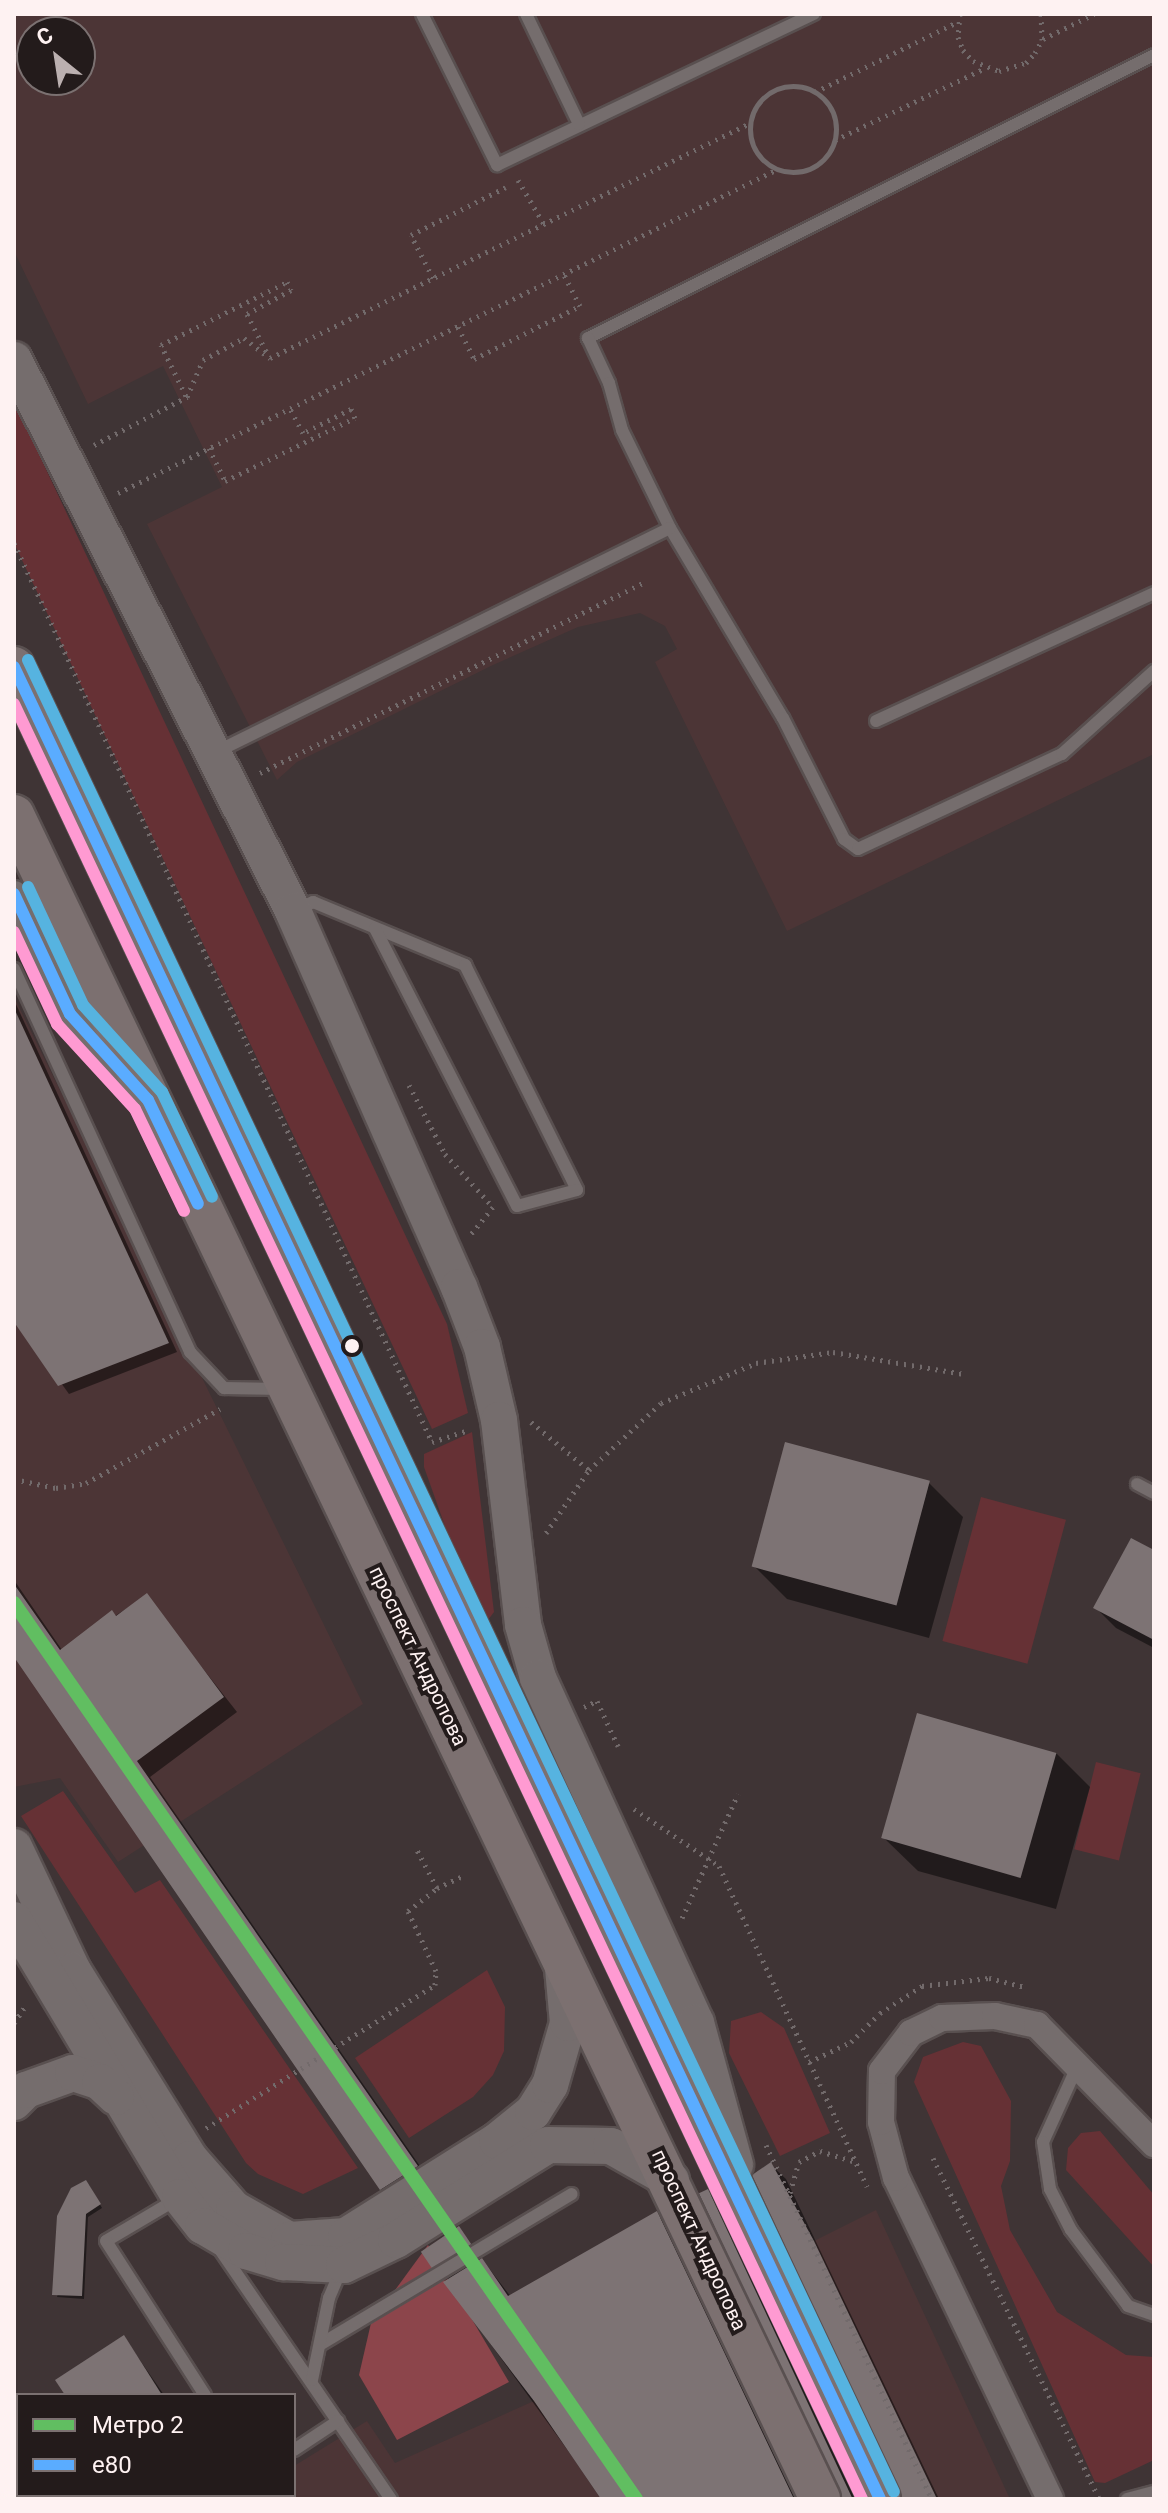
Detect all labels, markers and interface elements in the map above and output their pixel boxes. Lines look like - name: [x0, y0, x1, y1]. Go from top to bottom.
- north arrow: [16, 16, 96, 96]
- text: С: [32, 22, 57, 51]
- unlabelled marker: [344, 1338, 360, 1354]
- street label: проспект Андропова: [364, 1562, 472, 1750]
- street label: проспект Андропова: [647, 2146, 751, 2334]
- legend: [16, 2393, 296, 2497]
- text: Метро 2: [92, 2411, 184, 2439]
- text: е80: [92, 2451, 132, 2479]

